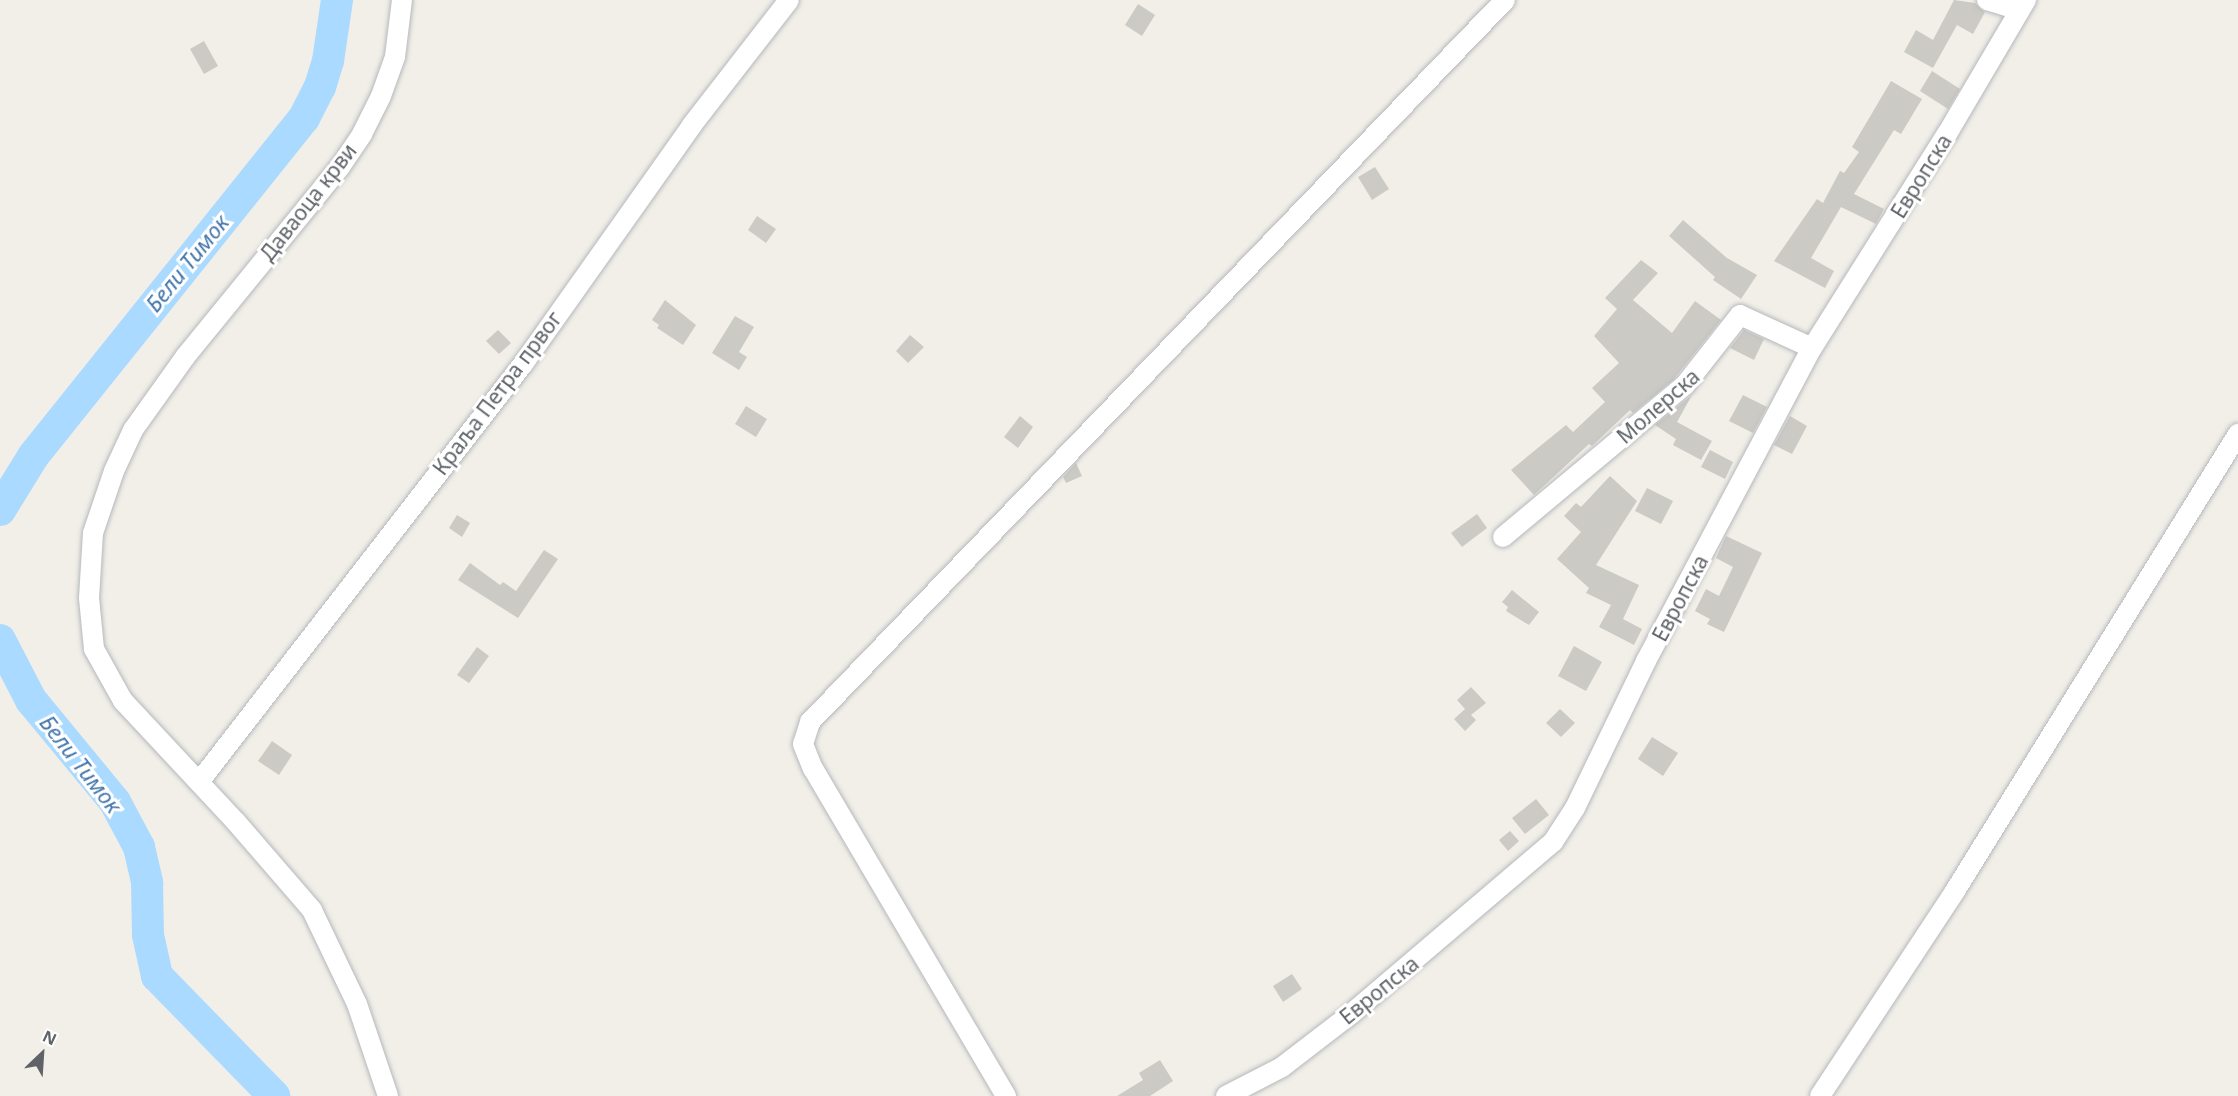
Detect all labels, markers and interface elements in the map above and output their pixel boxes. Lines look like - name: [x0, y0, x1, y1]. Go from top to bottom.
- street label: Европска: [1885, 129, 1957, 223]
- street label: Даваоца крви: [254, 138, 362, 266]
- water label: Бели Тимок: [140, 209, 234, 317]
- street label: Краља Петра првог: [427, 306, 567, 480]
- street label: Молерска: [1612, 363, 1704, 449]
- street label: Европска: [1647, 550, 1713, 646]
- water label: Бели Тимок: [35, 710, 127, 818]
- street label: Европска: [1334, 951, 1424, 1029]
- north arrow: [12, 1024, 72, 1084]
- text: N: [39, 1025, 60, 1050]

